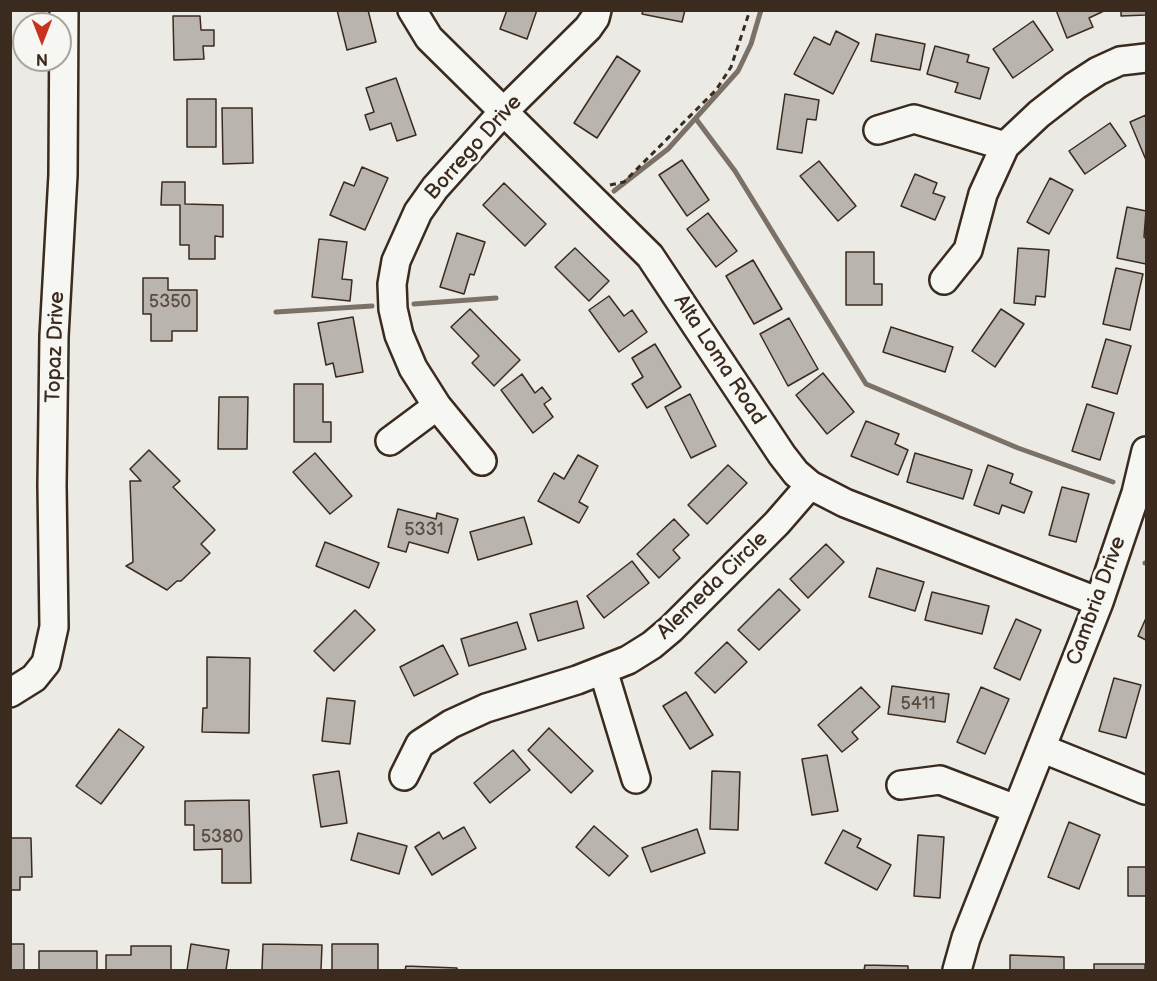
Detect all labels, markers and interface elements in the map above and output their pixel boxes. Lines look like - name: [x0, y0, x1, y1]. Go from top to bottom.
- north arrow: [12, 12, 72, 72]
- text: N: [36, 49, 48, 68]
- street label: Borrego Drive: [420, 90, 528, 206]
- street label: Alta Loma Road: [668, 290, 770, 430]
- street label: Topaz Drive: [41, 291, 71, 403]
- house number: 5350: [149, 291, 191, 313]
- house number: 5331: [404, 519, 444, 541]
- street label: Alemeda Circle: [652, 527, 774, 645]
- street label: Cambria Drive: [1062, 533, 1132, 669]
- house number: 5411: [900, 693, 936, 715]
- house number: 5380: [201, 826, 243, 848]

